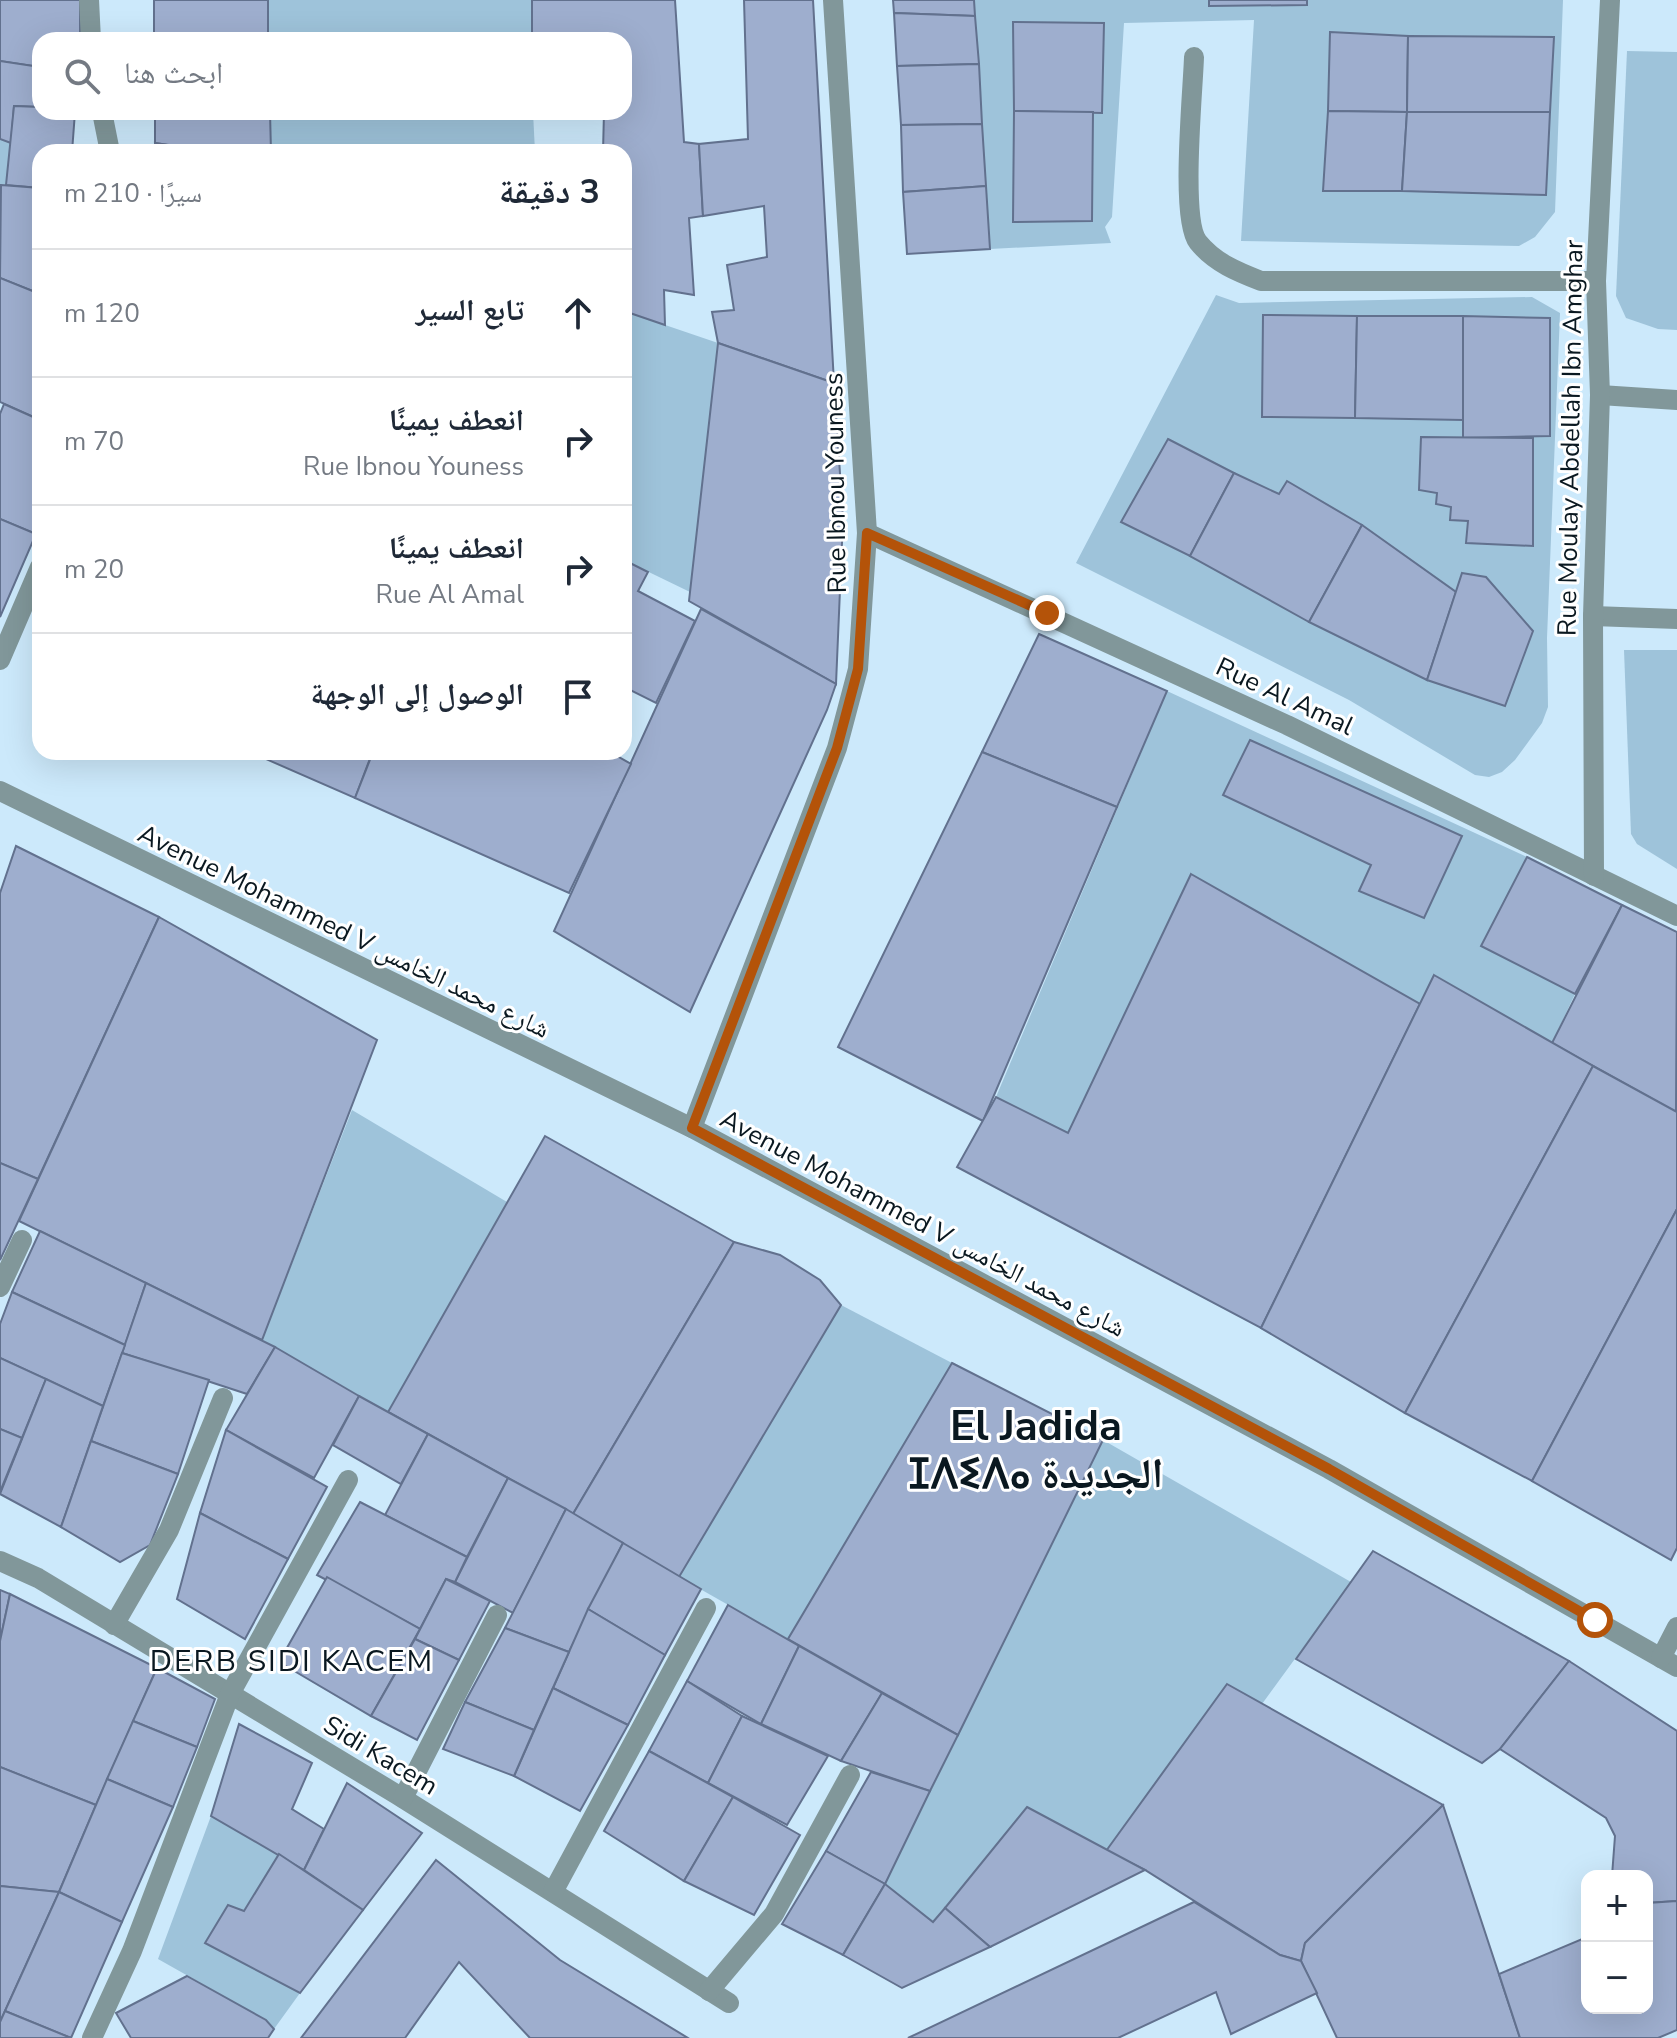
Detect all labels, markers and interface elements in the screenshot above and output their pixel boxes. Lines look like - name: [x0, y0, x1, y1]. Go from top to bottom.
- search box: [32, 32, 632, 120]
- text: ابحث هنا: [124, 53, 223, 94]
- icon: search: [60, 54, 104, 98]
- text: 3 دقيقة: [499, 169, 600, 215]
- text: سيرًا · 210 m: [64, 176, 202, 211]
- street label: Rue Moulay Abdellah Ibn Amghar: [1550, 239, 1591, 637]
- text: تابع السير: [416, 290, 524, 331]
- icon: ahead: [556, 291, 600, 335]
- text: 120 m: [64, 296, 140, 331]
- street label: Rue Ibnou Youness: [816, 372, 855, 594]
- text: انعطف يمينًا: [389, 400, 524, 441]
- icon: right: [556, 419, 600, 463]
- text: 70 m: [64, 424, 124, 459]
- text: Rue Ibnou Youness: [303, 449, 524, 484]
- text: انعطف يمينًا: [389, 528, 524, 569]
- icon: right: [556, 547, 600, 591]
- text: 20 m: [64, 552, 124, 587]
- text: Rue Al Amal: [375, 577, 524, 612]
- route end: [1029, 595, 1065, 631]
- street label: Rue Al Amal: [1210, 649, 1360, 744]
- text: الوصول إلى الوجهة: [311, 674, 524, 715]
- icon: arrive: [556, 675, 600, 719]
- street label: Avenue Mohammed V شارع محمد الخامس: [132, 816, 556, 1047]
- street label: Avenue Mohammed V شارع محمد الخامس: [714, 1101, 1131, 1345]
- district label: El Jadida ⵊⴷⵉⴷⴰ الجديدة: [909, 1398, 1163, 1503]
- route start: [1577, 1602, 1613, 1638]
- district label: DERB SIDI KACEM: [150, 1641, 434, 1682]
- street label: Sidi Kacem: [317, 1708, 445, 1803]
- map controls: [1581, 1870, 1653, 2014]
- button: +: [1581, 1870, 1653, 1942]
- button: −: [1581, 1942, 1653, 2014]

